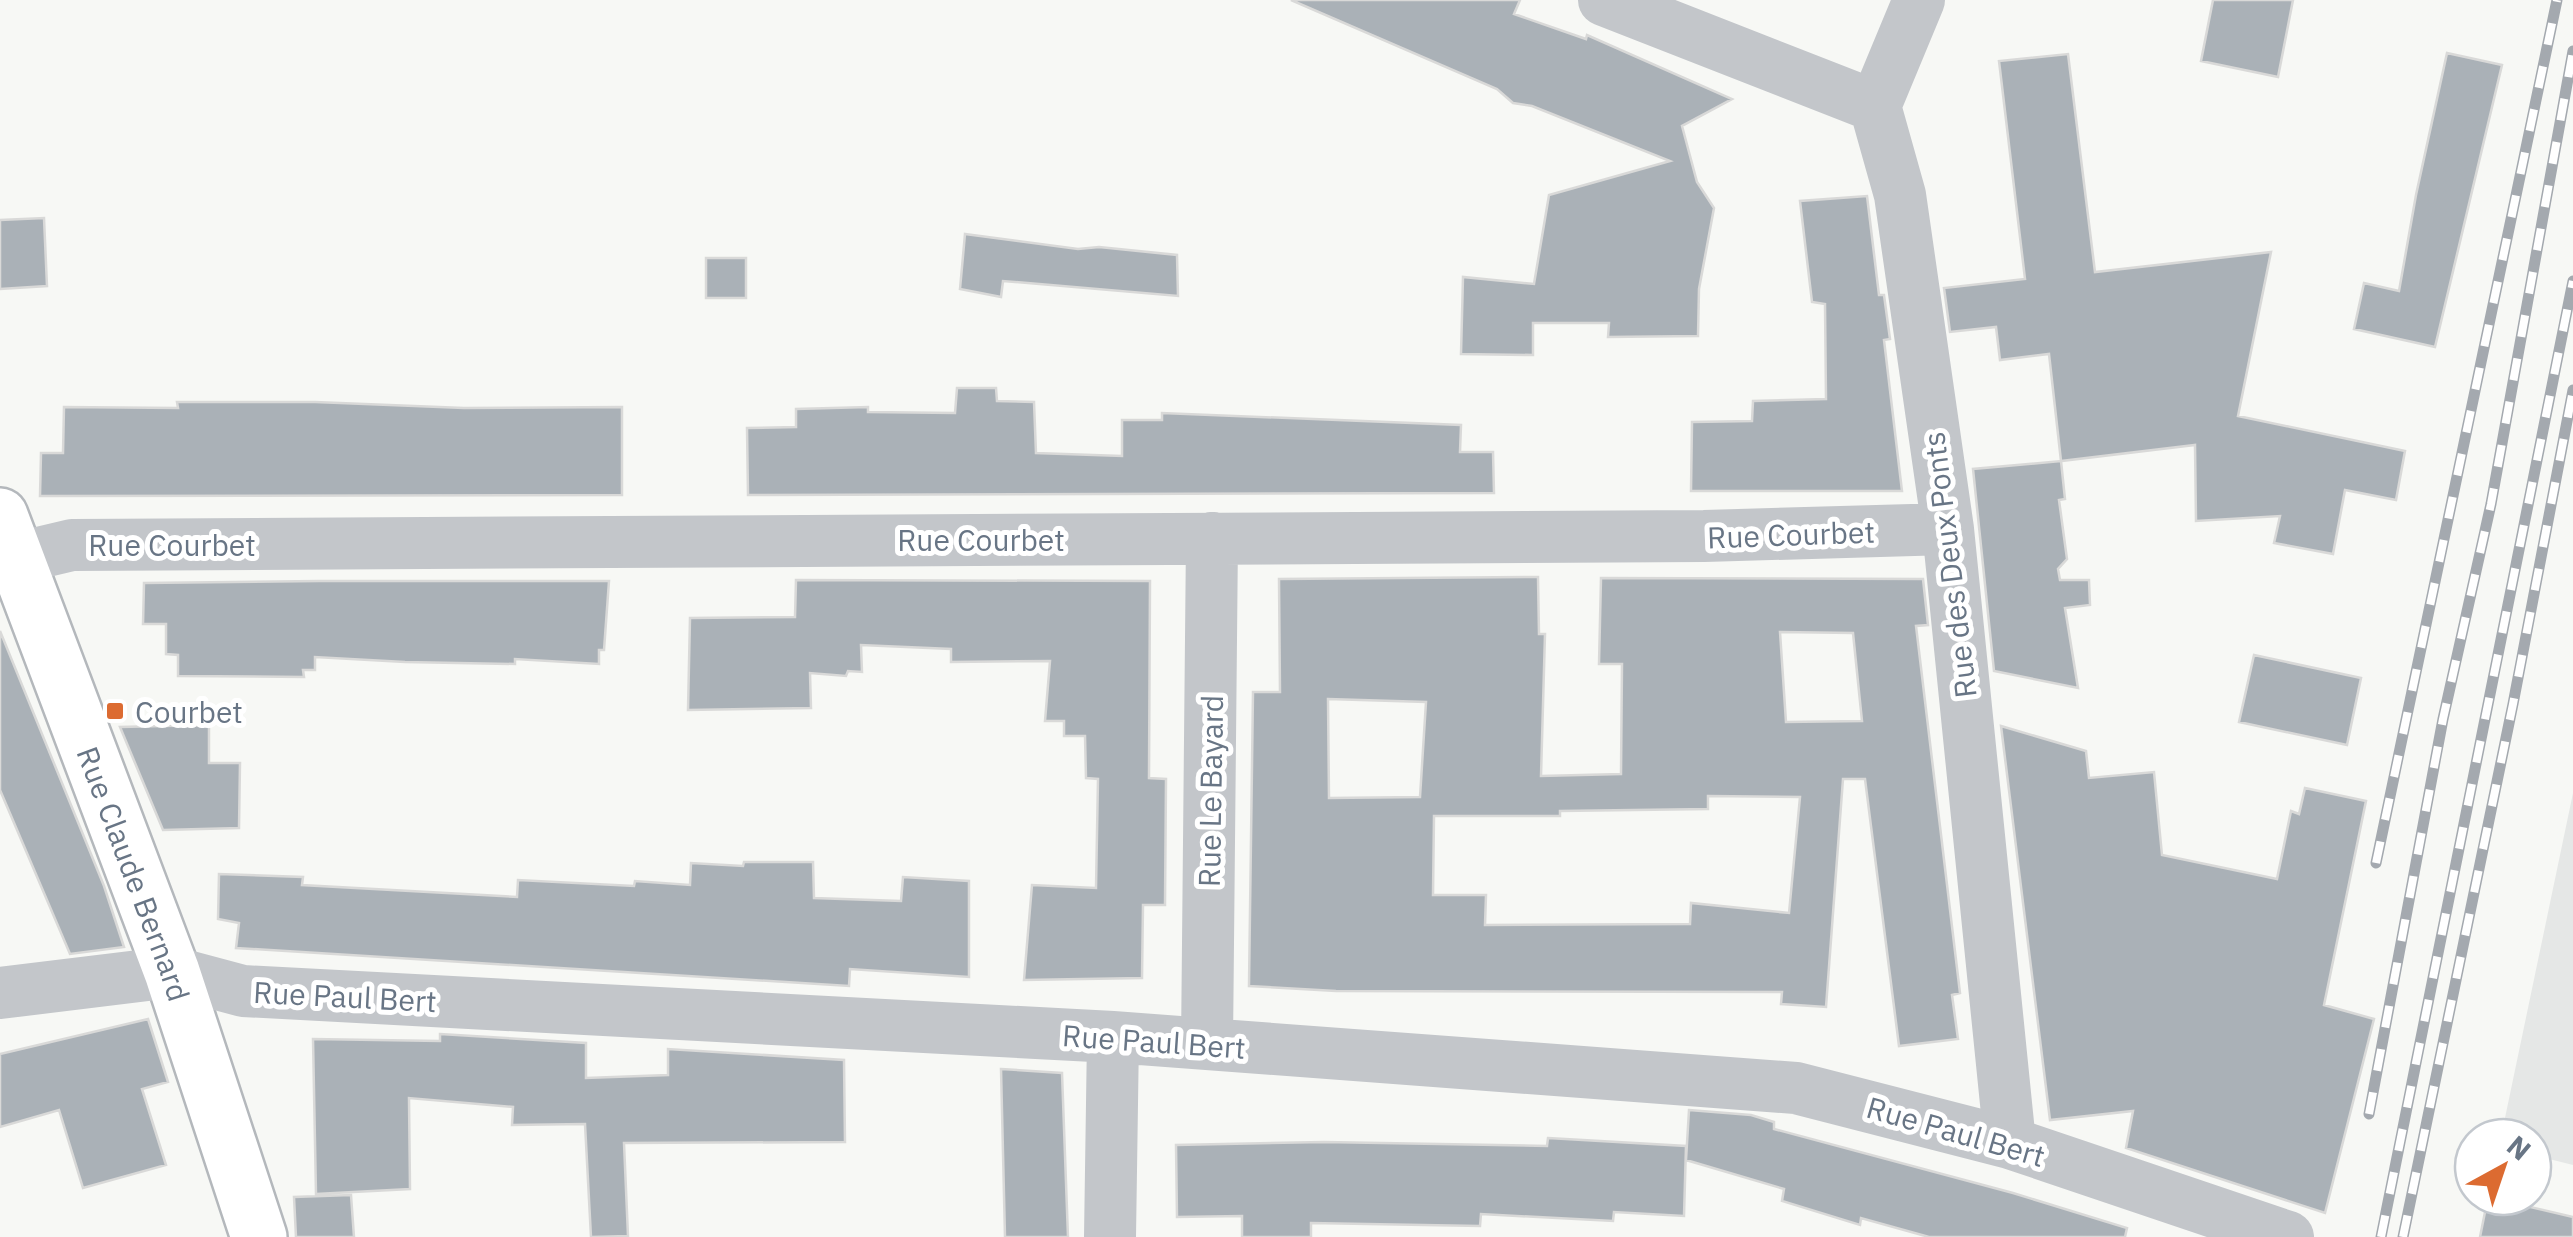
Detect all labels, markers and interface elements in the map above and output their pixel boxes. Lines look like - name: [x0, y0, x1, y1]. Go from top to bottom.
- street label: Rue des Deux Ponts: [1913, 430, 1985, 700]
- street label: Rue Courbet: [1707, 512, 1875, 556]
- street label: Rue Courbet: [897, 520, 1065, 559]
- street label: Rue Courbet: [88, 525, 256, 564]
- place label: Courbet: [135, 692, 243, 731]
- street label: Rue Le Bayard: [1189, 695, 1231, 887]
- marker: Courbet: [104, 700, 126, 722]
- street label: Rue Claude Bernard: [69, 741, 200, 1006]
- street label: Rue Paul Bert: [252, 972, 438, 1020]
- street label: Rue Paul Bert: [1061, 1015, 1247, 1067]
- street label: Rue Paul Bert: [1862, 1087, 2050, 1175]
- north arrow: [2453, 1117, 2553, 1217]
- text: N: [2500, 1127, 2539, 1168]

